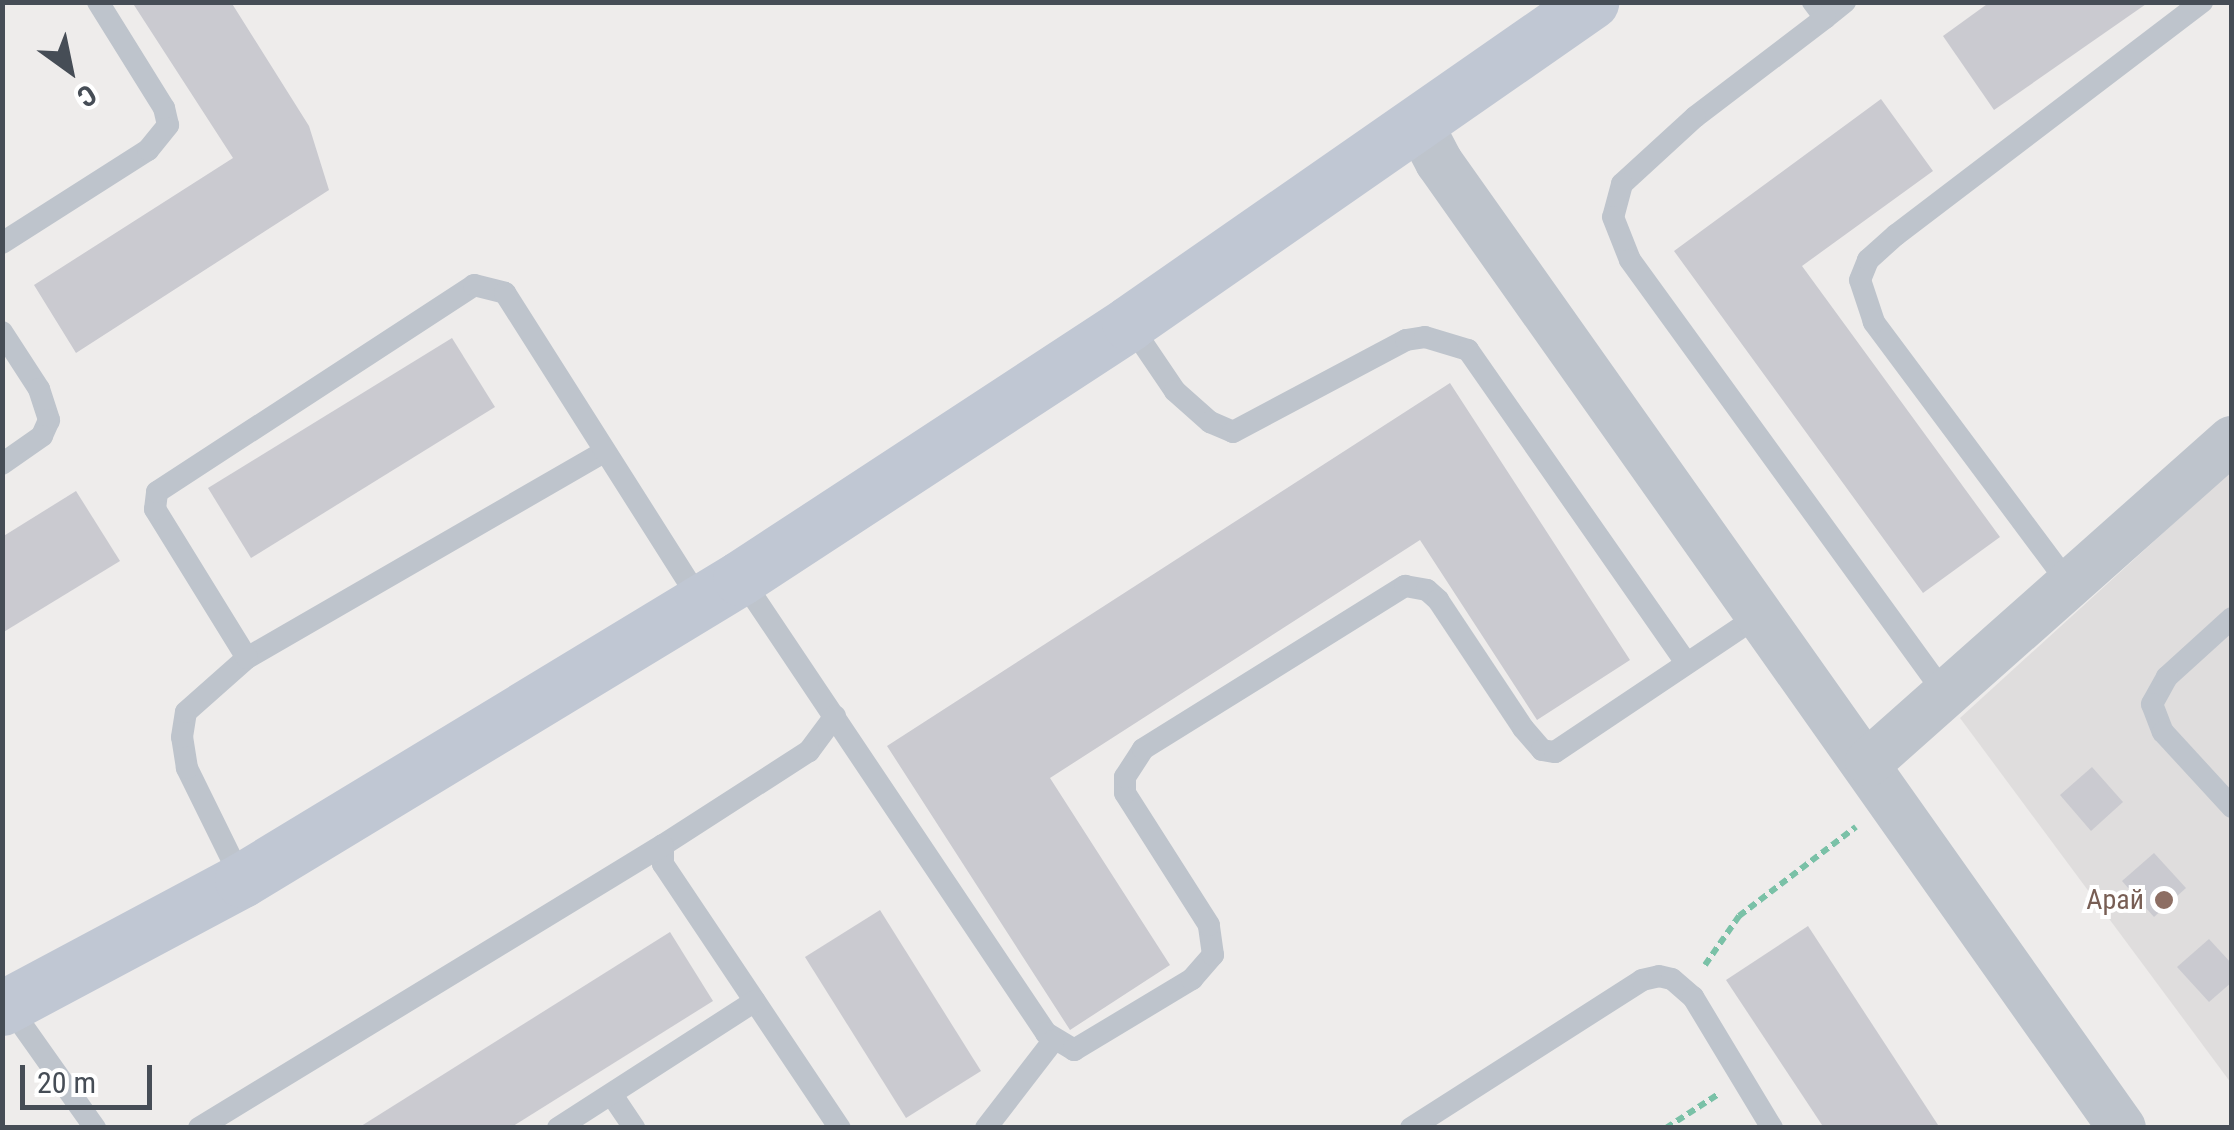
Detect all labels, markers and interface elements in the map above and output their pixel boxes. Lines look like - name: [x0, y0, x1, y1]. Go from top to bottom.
- north arrow: [20, 20, 120, 120]
- text: С: [71, 77, 102, 114]
- place label: Арай: [2086, 883, 2144, 917]
- marker: Арай: [2153, 889, 2175, 911]
- scale bar: [25, 1045, 158, 1107]
- text: 20 m: [37, 1065, 96, 1100]

